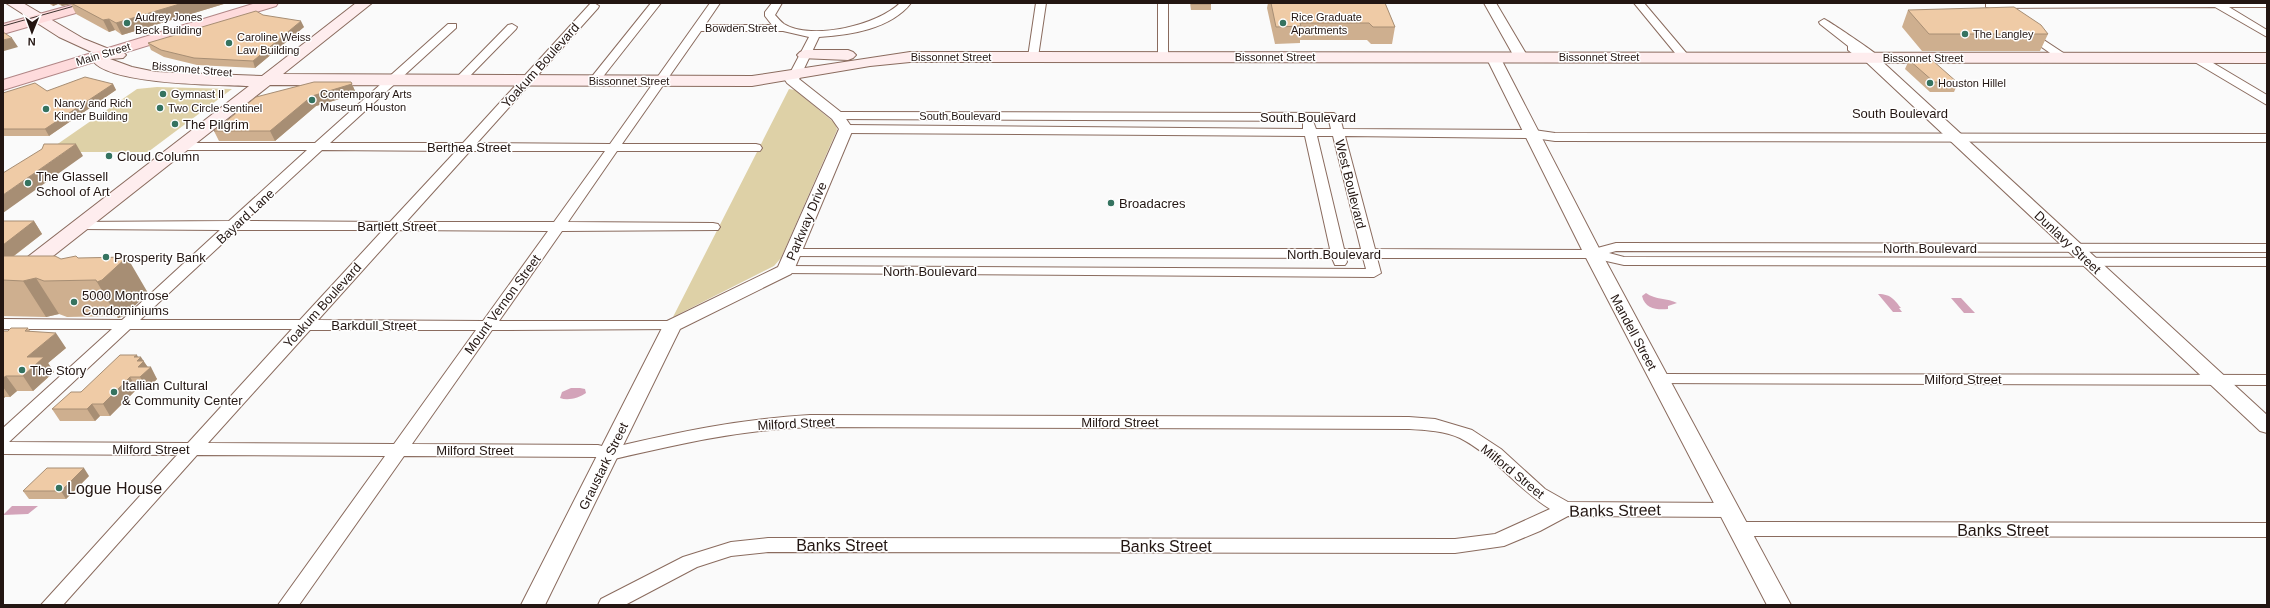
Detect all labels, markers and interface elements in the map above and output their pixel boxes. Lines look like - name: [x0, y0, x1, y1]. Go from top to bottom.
- place label: Audrey Jones Beck Building: [135, 11, 203, 36]
- place label: Rice Graduate Apartments: [1291, 11, 1362, 36]
- north arrow: [12, 12, 52, 52]
- marker: Audrey Jones Beck Building: [122, 18, 132, 28]
- marker: Rice Graduate Apartments: [1278, 18, 1288, 28]
- street label: Yoakum Boulevard: [498, 20, 582, 111]
- street label: Bowden Street: [705, 22, 777, 34]
- place label: The Langley: [1973, 28, 2034, 40]
- marker: The Langley: [1960, 29, 1970, 39]
- place label: Caroline Weiss Law Building: [237, 31, 311, 56]
- text: N: [28, 36, 36, 48]
- marker: Caroline Weiss Law Building: [224, 38, 234, 48]
- street label: Main Street: [74, 40, 132, 68]
- street label: Bissonnet Street: [911, 51, 991, 63]
- street label: Bissonnet Street: [1235, 51, 1315, 63]
- street label: Bissonnet Street: [1559, 51, 1639, 63]
- street label: Bissonnet Street: [1883, 52, 1963, 64]
- street label: Bissonnet Street: [151, 60, 233, 78]
- street label: Bissonnet Street: [589, 75, 669, 87]
- place label: Houston Hillel: [1938, 77, 2006, 89]
- marker: Houston Hillel: [1925, 78, 1935, 88]
- place label: Gymnast II: [171, 88, 224, 100]
- place label: Contemporary Arts Museum Houston: [320, 88, 412, 113]
- marker: Gymnast II: [158, 89, 168, 99]
- marker: Contemporary Arts Museum Houston: [307, 95, 317, 105]
- place label: Nancy and Rich Kinder Building: [54, 97, 132, 122]
- place label: Two Circle Sentinel: [168, 102, 262, 114]
- marker: Two Circle Sentinel: [155, 103, 165, 113]
- marker: Nancy and Rich Kinder Building: [41, 104, 51, 114]
- street label: South Boulevard: [1852, 106, 1948, 121]
- street label: South Boulevard: [919, 110, 1001, 122]
- street label: South Boulevard: [1260, 110, 1356, 125]
- place label: The Pilgrim: [183, 117, 249, 132]
- marker: The Pilgrim: [170, 119, 180, 129]
- street label: West Boulevard: [1332, 138, 1369, 230]
- street label: Berthea Street: [427, 140, 511, 155]
- place label: Cloud Column: [117, 149, 199, 164]
- marker: Cloud Column: [104, 151, 114, 161]
- place label: The Glassell School of Art: [36, 169, 110, 199]
- marker: The Glassell School of Art: [23, 178, 33, 188]
- street label: Parkway Drive: [783, 180, 830, 263]
- street label: Bayard Lane: [213, 186, 277, 247]
- place label: Broadacres: [1119, 196, 1186, 211]
- marker: Broadacres: [1106, 198, 1116, 208]
- street label: Dunlavy Street: [2031, 208, 2104, 277]
- street label: Bartlett Street: [357, 219, 437, 234]
- street label: North Boulevard: [1883, 241, 1977, 256]
- street label: North Boulevard: [1287, 247, 1381, 262]
- place label: Prosperity Bank: [114, 250, 206, 265]
- street label: Mount Vernon Street: [461, 251, 544, 357]
- marker: Prosperity Bank: [101, 252, 111, 262]
- street label: Yoakum Boulevard: [280, 260, 364, 351]
- street label: North Boulevard: [883, 264, 977, 279]
- place label: 5000 Montrose Condominiums: [82, 288, 169, 318]
- street label: Mandell Street: [1607, 292, 1660, 373]
- marker: 5000 Montrose Condominiums: [69, 297, 79, 307]
- street label: Barkdull Street: [331, 318, 417, 333]
- place label: The Story: [30, 363, 87, 378]
- marker: The Story: [17, 365, 27, 375]
- street label: Milford Street: [1924, 372, 2002, 387]
- place label: Itallian Cultural & Community Center: [122, 378, 243, 408]
- marker: Itallian Cultural & Community Center: [109, 387, 119, 397]
- street label: Milford Street: [757, 414, 835, 433]
- street label: Milford Street: [1081, 415, 1159, 430]
- street label: Graustark Street: [576, 420, 631, 512]
- street label: Milford Street: [1478, 441, 1548, 502]
- street label: Milford Street: [112, 442, 190, 457]
- street label: Milford Street: [436, 443, 514, 458]
- place label: Logue House: [67, 480, 162, 497]
- marker: Logue House: [54, 483, 64, 493]
- street label: Banks Street: [1569, 501, 1662, 520]
- street label: Banks Street: [1957, 522, 2049, 539]
- street label: Banks Street: [796, 537, 888, 554]
- street label: Banks Street: [1120, 538, 1212, 555]

